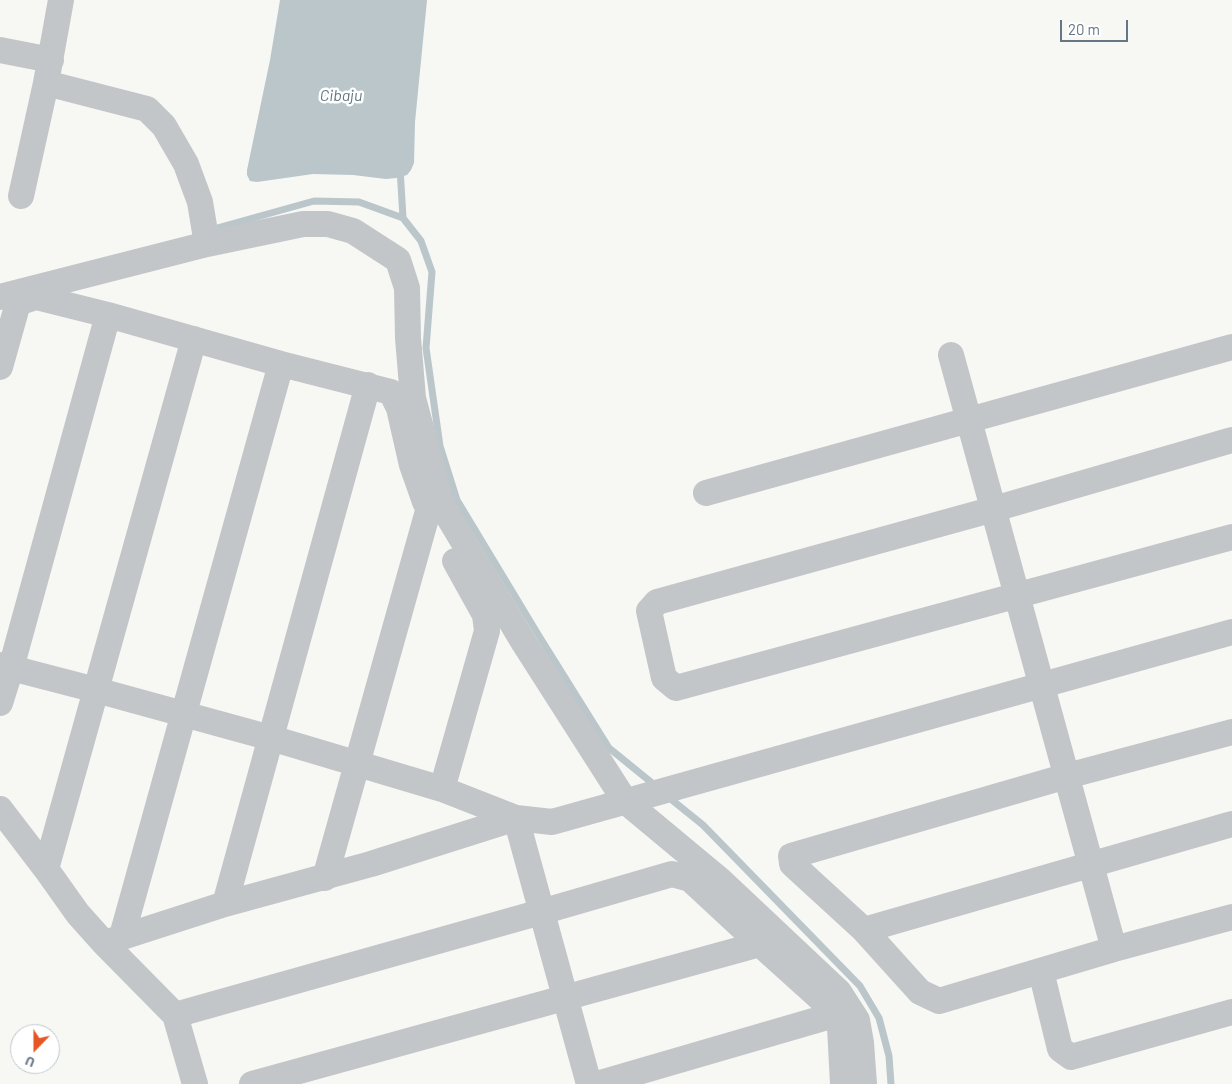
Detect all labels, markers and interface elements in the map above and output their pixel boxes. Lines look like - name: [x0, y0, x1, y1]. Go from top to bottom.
- scale bar: [1062, 10, 1130, 42]
- text: 20 m: [1068, 20, 1100, 38]
- water label: Cibaju: [320, 86, 362, 106]
- north arrow: [10, 1024, 60, 1074]
- text: U: [22, 1053, 37, 1072]

